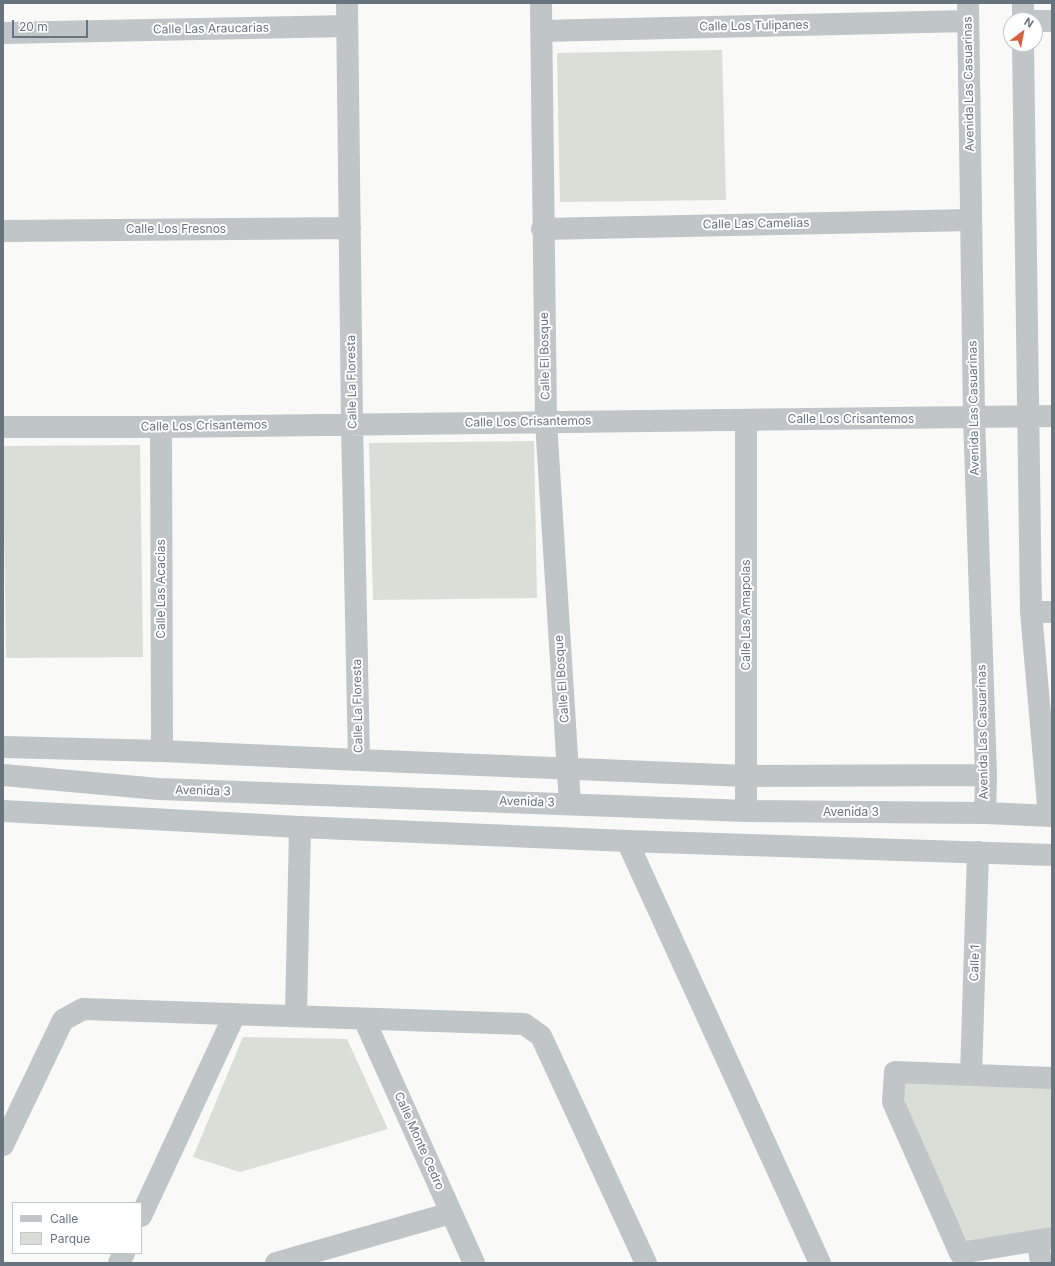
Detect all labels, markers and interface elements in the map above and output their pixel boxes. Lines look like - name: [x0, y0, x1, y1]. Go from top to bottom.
- scale bar: [14, 12, 90, 38]
- north arrow: [1003, 12, 1043, 52]
- text: N: [1022, 15, 1036, 31]
- street label: Avenida Las Casuarinas: [961, 16, 977, 152]
- street label: Calle Los Tulipanes: [699, 18, 809, 34]
- text: 20 m: [19, 19, 48, 34]
- street label: Calle Las Araucarias: [153, 21, 269, 37]
- street label: Calle Las Camelias: [702, 216, 810, 232]
- street label: Calle Los Fresnos: [126, 222, 226, 236]
- street label: Calle El Bosque: [537, 312, 553, 400]
- street label: Calle La Floresta: [344, 335, 360, 429]
- street label: Avenida Las Casuarinas: [966, 340, 982, 476]
- street label: Calle Los Crisantemos: [788, 412, 914, 426]
- street label: Calle Los Crisantemos: [465, 414, 591, 430]
- street label: Calle Los Crisantemos: [141, 418, 267, 434]
- street label: Calle Las Acacias: [154, 539, 168, 639]
- street label: Calle Las Amapolas: [739, 560, 753, 670]
- street label: Calle El Bosque: [552, 635, 572, 723]
- street label: Calle La Floresta: [350, 659, 366, 753]
- street label: Avenida Las Casuarinas: [975, 664, 991, 800]
- street label: Avenida 3: [175, 783, 231, 799]
- street label: Avenida 3: [499, 794, 555, 810]
- street label: Avenida 3: [823, 805, 879, 819]
- street label: Calle 1: [967, 944, 983, 982]
- street label: Calle Monte Cedro: [391, 1090, 447, 1192]
- legend: [12, 1202, 142, 1254]
- text: Calle: [50, 1211, 78, 1226]
- text: Parque: [50, 1231, 90, 1246]

